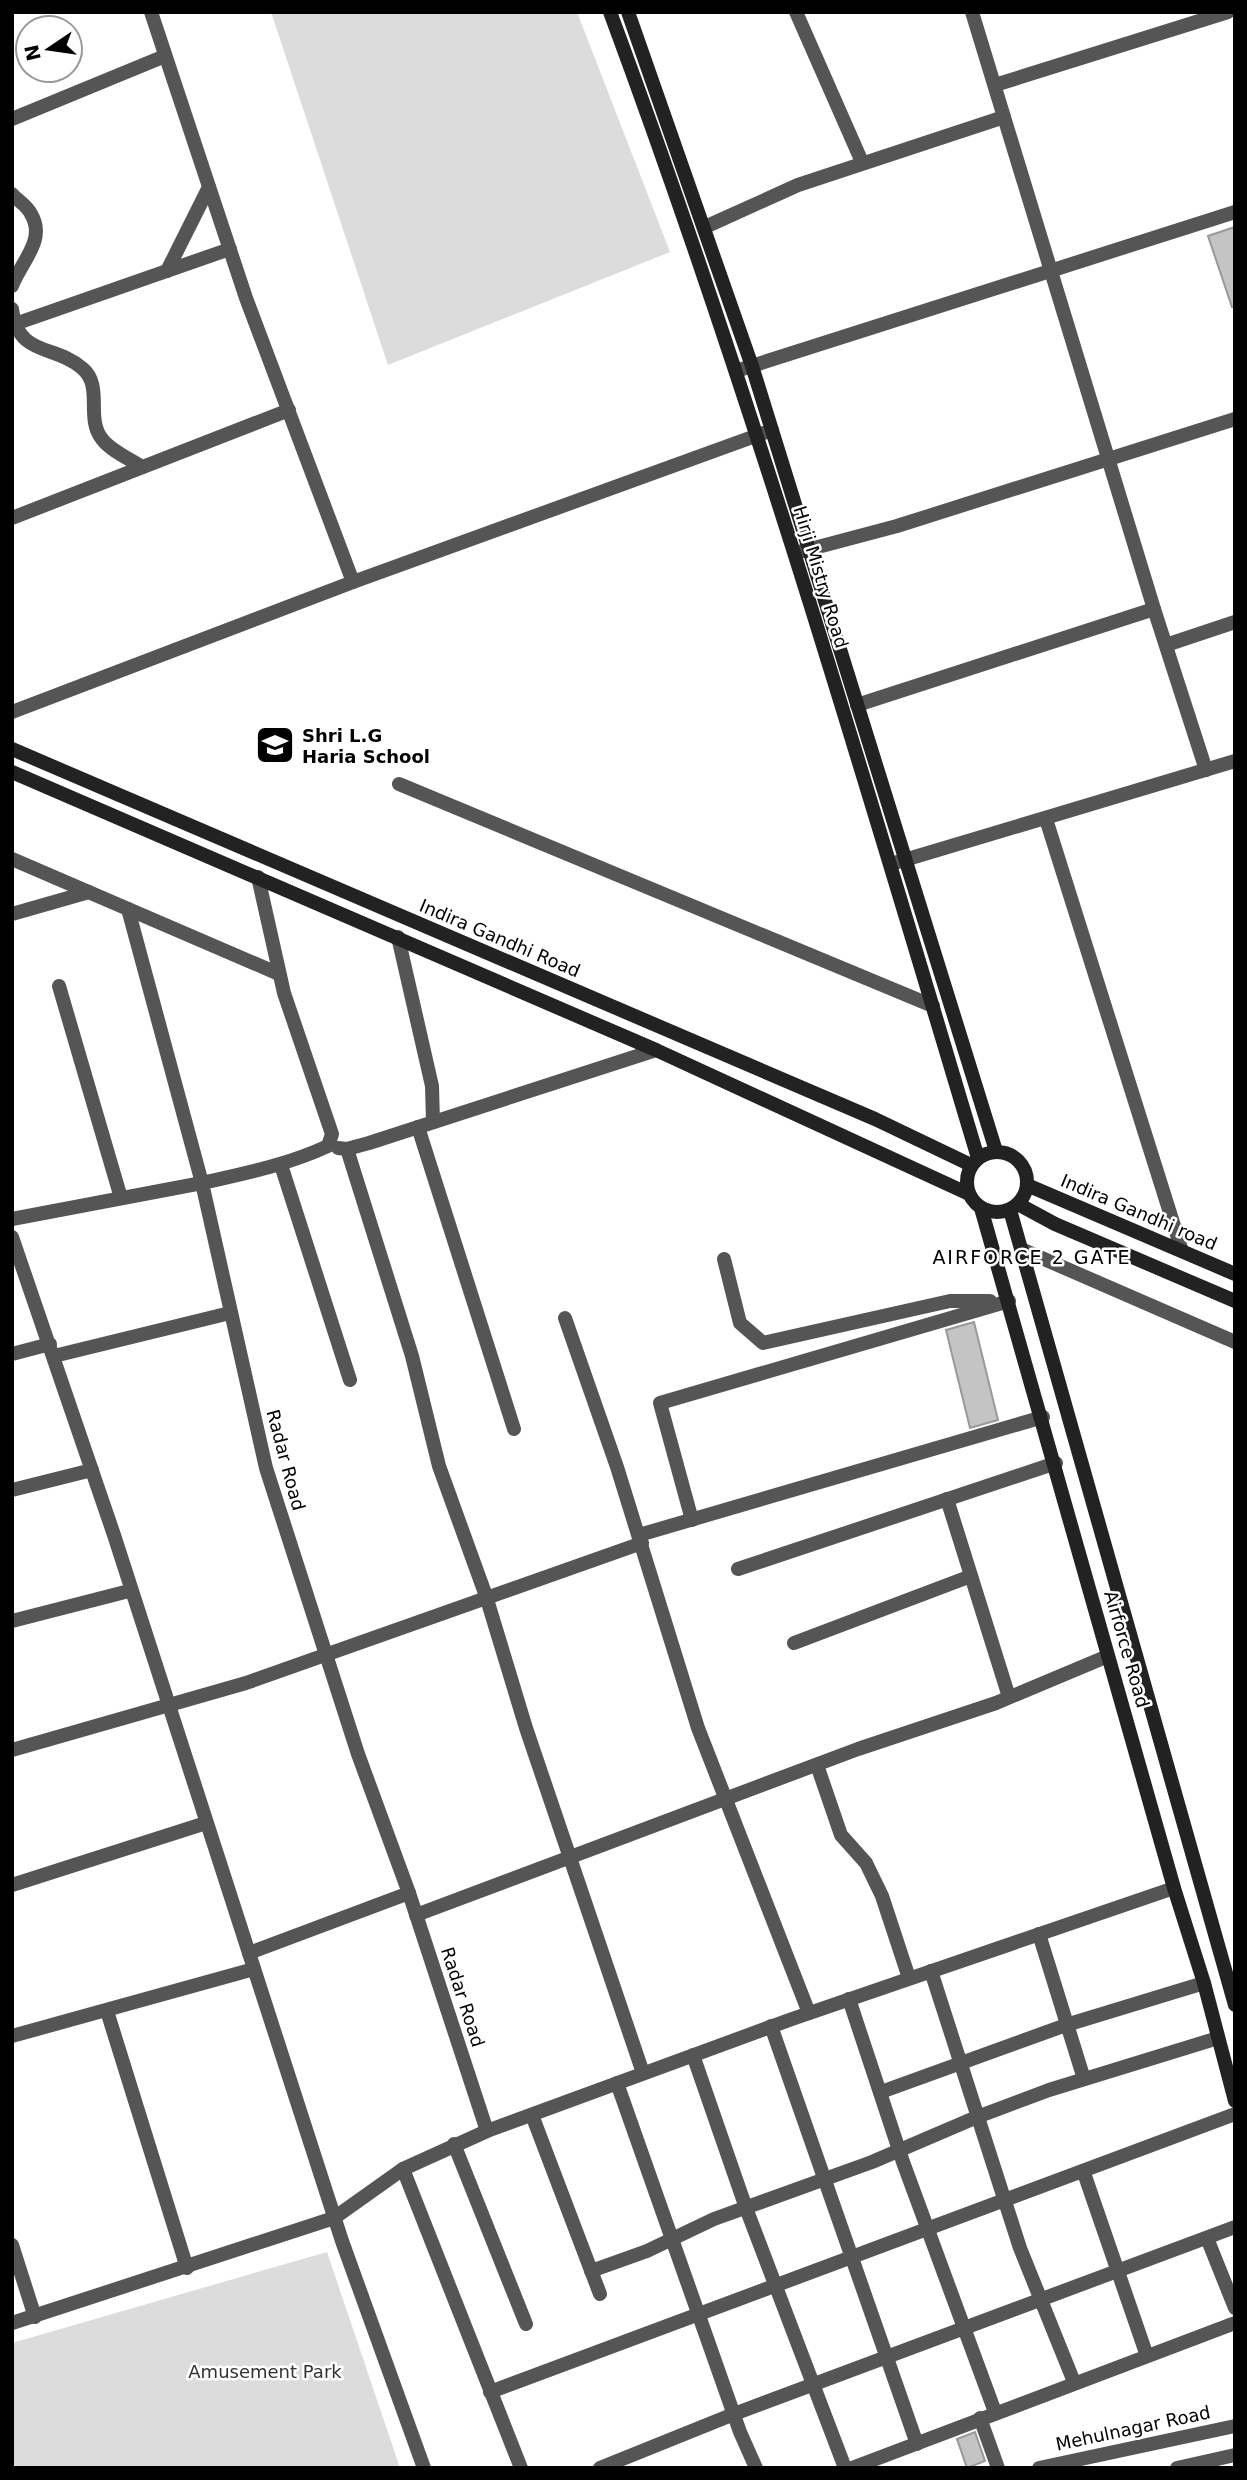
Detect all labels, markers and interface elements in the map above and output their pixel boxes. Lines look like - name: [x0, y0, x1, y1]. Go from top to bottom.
- north arrow: [14, 14, 84, 84]
- text: N: [20, 43, 45, 63]
- street label: Hirji Mistry Road: [789, 503, 853, 651]
- school or university icon: Shri L.G Haria School: [254, 724, 296, 766]
- place label: Shri L.G Haria School: [302, 725, 430, 767]
- street label: Indira Gandhi Road: [417, 895, 583, 981]
- street label: Indira Gandhi road: [1058, 1170, 1220, 1254]
- district label: AIRFORCE 2 GATE: [932, 1246, 1132, 1268]
- street label: Radar Road: [262, 1407, 310, 1513]
- street label: Airforce Road: [1100, 1588, 1154, 1710]
- street label: Radar Road: [437, 1944, 489, 2050]
- park label: Amusement Park: [188, 2361, 342, 2382]
- street label: Mehulnagar Road: [1054, 2401, 1212, 2455]

